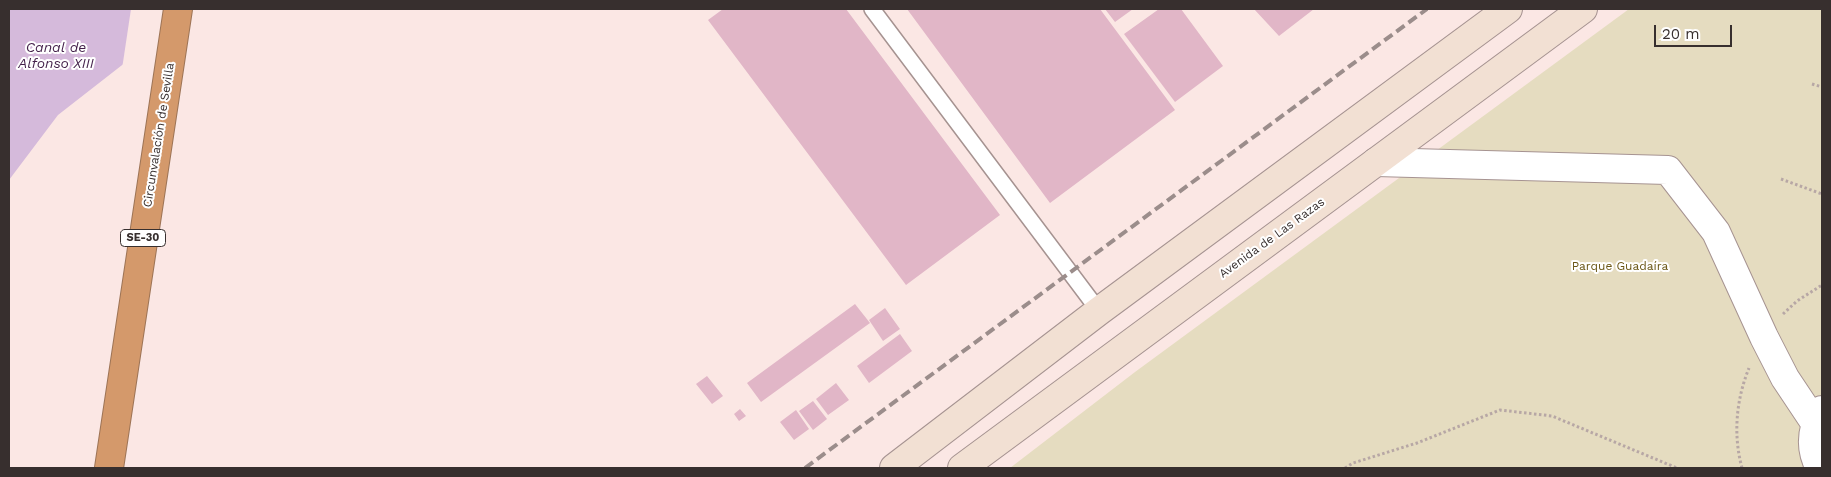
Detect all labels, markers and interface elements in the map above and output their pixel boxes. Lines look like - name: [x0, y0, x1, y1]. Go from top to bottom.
- scale bar: [1656, 15, 1734, 47]
- text: 20 m: [1662, 25, 1700, 43]
- water label: Canal de Alfonso XIII: [18, 40, 94, 72]
- street label: Circunvalación de Sevilla: [140, 62, 178, 208]
- street label: Avenida de Las Razas: [1216, 195, 1328, 281]
- road number: SE-30: [120, 230, 166, 247]
- park label: Parque Guadaíra: [1572, 259, 1668, 273]

